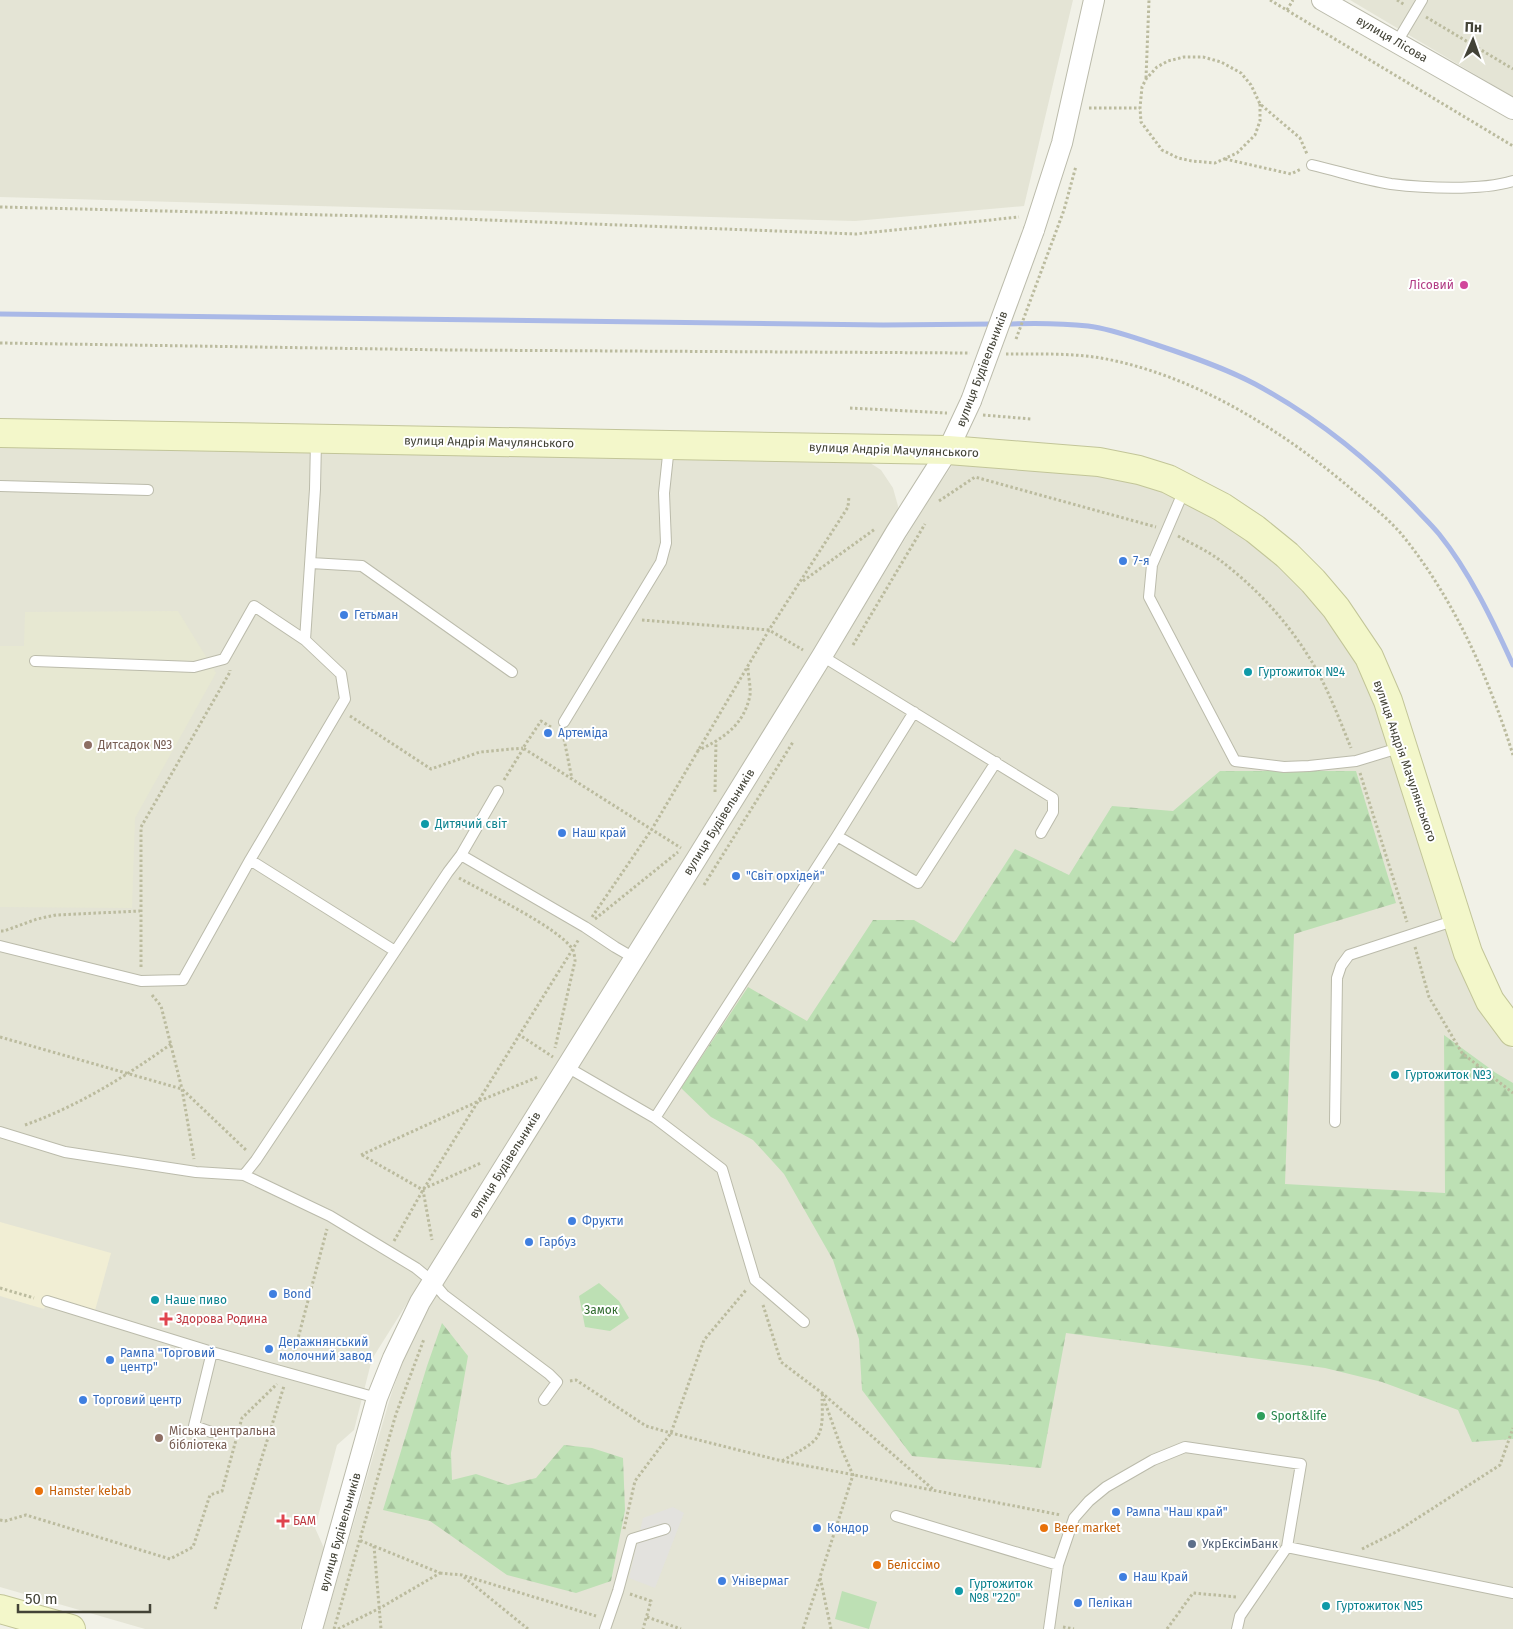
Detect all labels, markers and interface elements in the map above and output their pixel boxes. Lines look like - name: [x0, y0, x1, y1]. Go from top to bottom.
- street label: вулиця Лісова: [1354, 13, 1430, 65]
- north arrow: [1448, 15, 1498, 65]
- text: Пн: [1464, 19, 1482, 36]
- place label: Лісовий: [1409, 278, 1454, 292]
- marker: Лісовий: [1458, 279, 1470, 291]
- street label: вулиця Будівельників: [953, 309, 1011, 429]
- street label: вулиця Андрія Мачулянського: [404, 434, 574, 450]
- street label: вулиця Андрія Мачулянського: [809, 440, 979, 460]
- place label: 7-я: [1133, 554, 1150, 568]
- marker: 7-я: [1117, 555, 1129, 567]
- place label: Гетьман: [354, 608, 398, 622]
- marker: Гетьман: [338, 609, 350, 621]
- place label: Гуртожиток №4: [1258, 665, 1346, 679]
- marker: Гуртожиток №4: [1242, 666, 1254, 678]
- street label: вулиця Андрія Мачулянського: [1371, 678, 1439, 844]
- place label: Артеміда: [558, 726, 608, 740]
- marker: Артеміда: [542, 727, 554, 739]
- place label: Дитсадок №3: [97, 738, 172, 752]
- marker: Дитсадок №3: [82, 739, 94, 751]
- street label: вулиця Будівельників: [680, 766, 758, 878]
- place label: Дитячий світ: [434, 817, 507, 831]
- marker: Дитячий світ: [419, 818, 431, 830]
- place label: Наш край: [572, 826, 626, 840]
- marker: Наш край: [556, 827, 568, 839]
- place label: "Світ орхідей": [746, 869, 825, 883]
- marker: "Світ орхідей": [730, 870, 742, 882]
- place label: Гуртожиток №3: [1405, 1068, 1492, 1082]
- marker: Гуртожиток №3: [1389, 1069, 1401, 1081]
- street label: вулиця Будівельників: [466, 1109, 544, 1221]
- place label: Фрукти: [582, 1214, 624, 1228]
- marker: Фрукти: [566, 1215, 578, 1227]
- place label: Гарбуз: [539, 1235, 576, 1249]
- marker: Гарбуз: [523, 1236, 535, 1248]
- place label: Bond: [283, 1287, 312, 1301]
- marker: Bond: [267, 1288, 279, 1300]
- place label: Наше пиво: [165, 1293, 227, 1307]
- marker: Наше пиво: [149, 1294, 161, 1306]
- park label: Замок: [584, 1303, 619, 1317]
- place label: Здорова Родина: [176, 1312, 267, 1326]
- marker: Здорова Родина: [160, 1313, 172, 1325]
- place label: Деражнянський молочний завод: [278, 1335, 372, 1363]
- marker: Деражнянський молочний завод: [263, 1343, 275, 1355]
- place label: Рампа "Торговий центр": [120, 1346, 215, 1374]
- marker: Рампа "Торговий центр": [104, 1354, 116, 1366]
- place label: Торговий центр: [93, 1393, 182, 1407]
- marker: Торговий центр: [77, 1394, 89, 1406]
- place label: Sport&life: [1271, 1409, 1327, 1423]
- marker: Sport&life: [1255, 1410, 1267, 1422]
- place label: Міська центральна бібліотека: [169, 1424, 276, 1452]
- marker: Міська центральна бібліотека: [153, 1432, 165, 1444]
- street label: вулиця Будівельників: [316, 1471, 364, 1593]
- place label: Hamster kebab: [49, 1484, 131, 1498]
- marker: Hamster kebab: [33, 1485, 45, 1497]
- place label: Рампа "Наш край": [1126, 1505, 1228, 1519]
- marker: Рампа "Наш край": [1110, 1506, 1122, 1518]
- place label: БАМ: [293, 1514, 316, 1528]
- marker: БАМ: [277, 1515, 289, 1527]
- place label: Кондор: [827, 1521, 869, 1535]
- place label: Beer market: [1054, 1521, 1121, 1535]
- marker: Кондор: [811, 1522, 823, 1534]
- marker: Beer market: [1038, 1522, 1050, 1534]
- place label: УкрЕксімБанк: [1202, 1537, 1279, 1551]
- marker: УкрЕксімБанк: [1186, 1538, 1198, 1550]
- place label: Беліссімо: [887, 1558, 940, 1572]
- marker: Беліссімо: [871, 1559, 883, 1571]
- place label: Наш Край: [1133, 1570, 1188, 1584]
- marker: Наш Край: [1117, 1571, 1129, 1583]
- place label: Універмаг: [732, 1574, 790, 1588]
- marker: Універмаг: [716, 1575, 728, 1587]
- place label: Гуртожиток №8 "220": [969, 1577, 1034, 1605]
- scale bar: [18, 1582, 150, 1614]
- marker: Гуртожиток №8 "220": [953, 1585, 965, 1597]
- text: 50 m: [25, 1590, 58, 1608]
- place label: Пелікан: [1088, 1596, 1133, 1610]
- marker: Пелікан: [1072, 1597, 1084, 1609]
- place label: Гуртожиток №5: [1336, 1599, 1423, 1613]
- marker: Гуртожиток №5: [1320, 1600, 1332, 1612]

